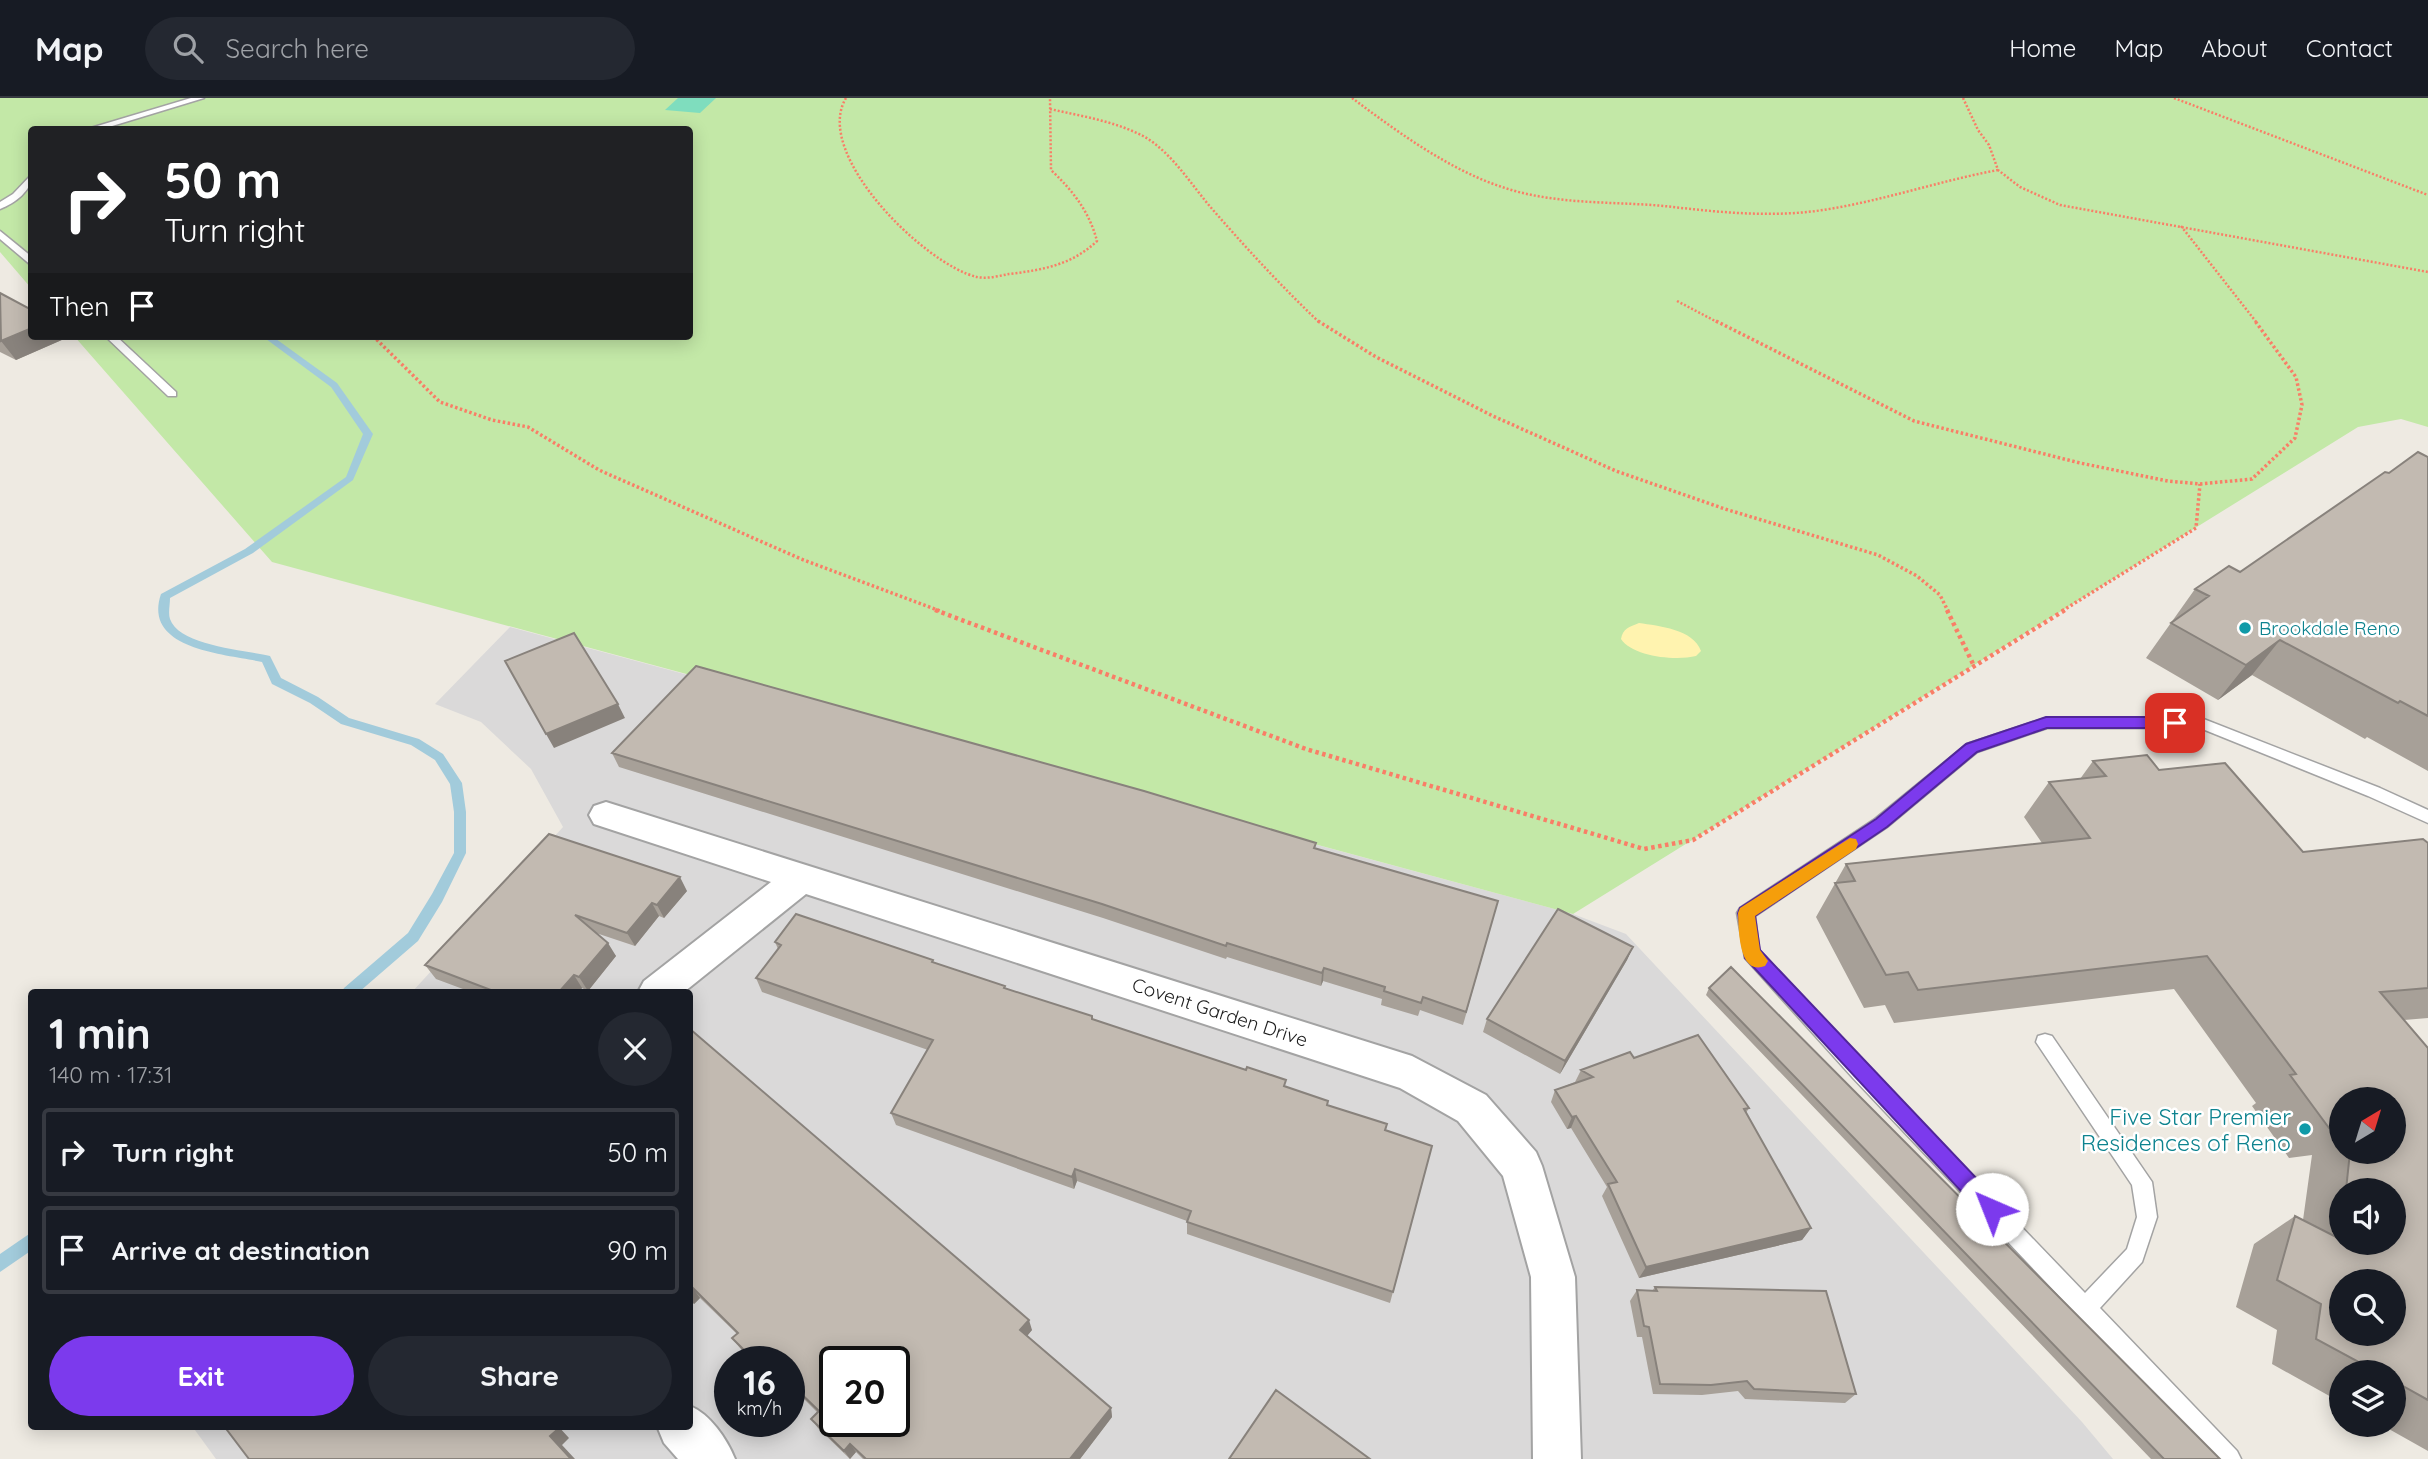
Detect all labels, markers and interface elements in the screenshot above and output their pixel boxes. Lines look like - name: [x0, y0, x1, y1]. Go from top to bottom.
- search box: [145, 17, 635, 80]
- text: Map: [35, 28, 103, 69]
- icon: search: [169, 29, 207, 67]
- text: Search here: [225, 32, 369, 65]
- text: Home: [2009, 33, 2076, 63]
- text: Map: [2114, 33, 2163, 63]
- text: About: [2201, 33, 2268, 63]
- text: Contact: [2306, 33, 2393, 63]
- text: 50 m: [164, 149, 281, 210]
- icon: right: [49, 154, 140, 245]
- text: Turn right: [164, 210, 305, 250]
- icon: arrive: [123, 287, 161, 325]
- text: Then: [49, 290, 109, 323]
- place label: Brookdale Reno: [2259, 616, 2400, 640]
- marker: Brookdale Reno: [2237, 620, 2253, 636]
- pin: [2145, 693, 2205, 753]
- icon: arrive: [2156, 704, 2194, 742]
- street label: Covent Garden Drive: [1129, 972, 1311, 1052]
- text: 1 min: [49, 1007, 151, 1060]
- button: close: [598, 1012, 672, 1086]
- text: 140 m · 17:31: [49, 1060, 172, 1089]
- north arrow: [2329, 1087, 2406, 1164]
- map controls: [2329, 1087, 2406, 1437]
- place label: Five Star Premier Residences of Reno: [2081, 1102, 2291, 1157]
- marker: Five Star Premier Residences of Reno: [2297, 1121, 2313, 1137]
- icon: right: [53, 1133, 91, 1171]
- text: Turn right: [112, 1136, 234, 1169]
- text: 50 m: [608, 1136, 668, 1169]
- position arrow: [1955, 1172, 2029, 1246]
- button: sound: [2329, 1178, 2406, 1255]
- icon: arrive: [53, 1231, 91, 1269]
- text: Arrive at destination: [112, 1234, 370, 1267]
- text: 90 m: [607, 1234, 668, 1267]
- button: search: [2329, 1269, 2406, 1346]
- button: Exit: [49, 1336, 354, 1416]
- button: Share: [368, 1336, 672, 1416]
- speed limit sign: 20: [819, 1346, 910, 1437]
- text: 16: [743, 1360, 776, 1404]
- button: layers: [2329, 1360, 2406, 1437]
- text: km/h: [737, 1397, 782, 1420]

